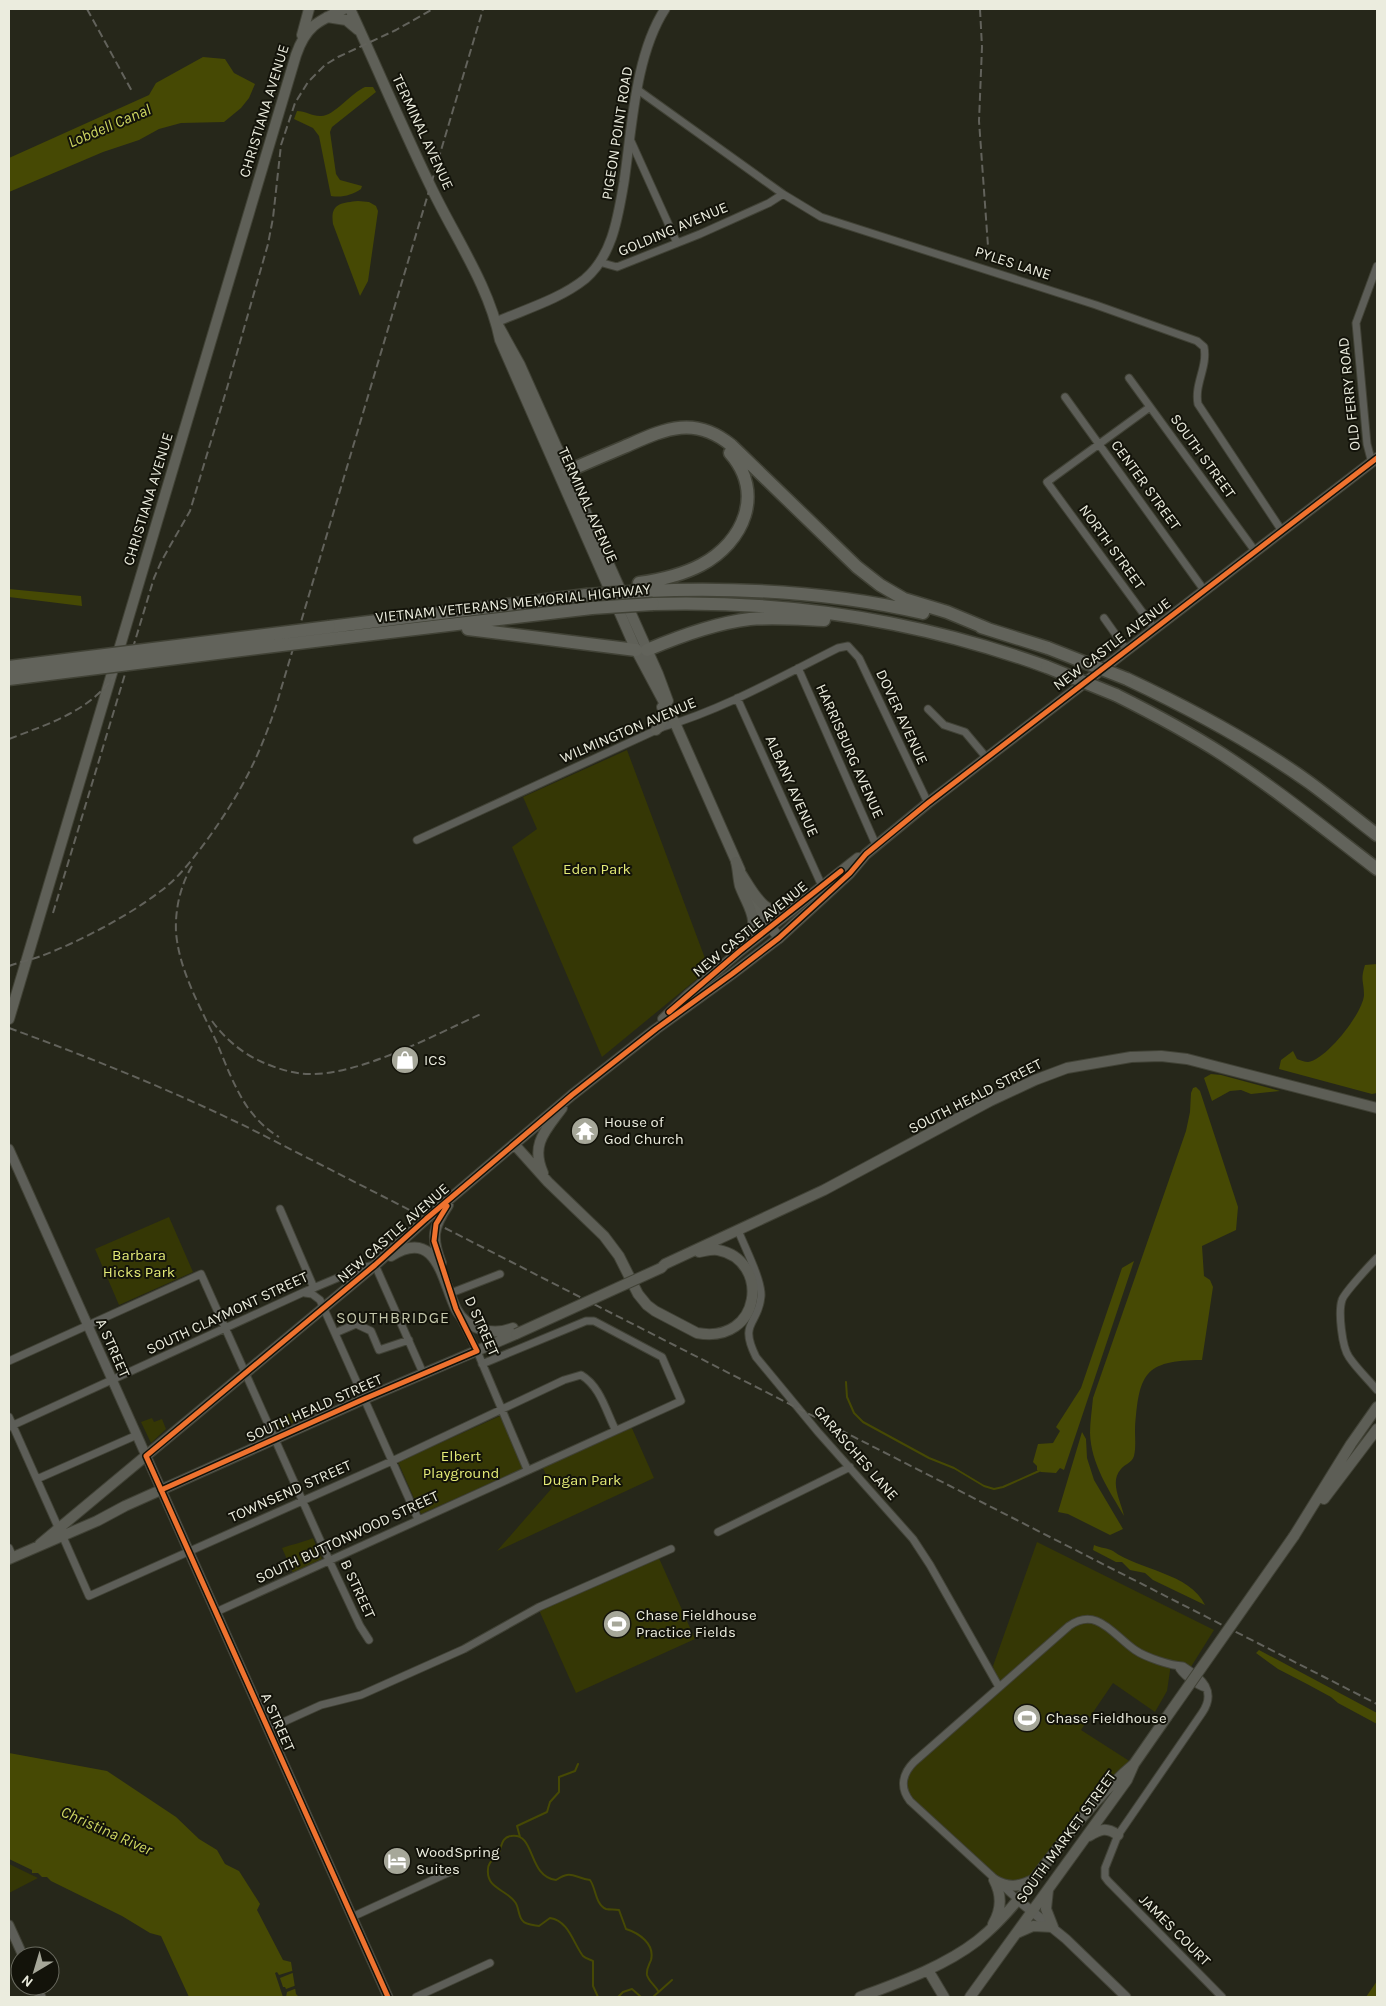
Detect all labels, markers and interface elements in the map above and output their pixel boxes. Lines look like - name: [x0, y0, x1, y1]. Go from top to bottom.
- street label: CHRISTIANA AVENUE: [235, 42, 293, 180]
- street label: PIGEON POINT ROAD: [598, 65, 636, 201]
- street label: TERMINAL AVENUE: [388, 72, 458, 192]
- water label: Lobdell Canal: [65, 99, 153, 151]
- street label: GOLDING AVENUE: [615, 198, 731, 260]
- street label: PYLES LANE: [973, 242, 1053, 284]
- street label: OLD FERRY ROAD: [1334, 336, 1364, 452]
- street label: SOUTH STREET: [1166, 410, 1240, 502]
- street label: CHRISTIANA AVENUE: [119, 430, 177, 568]
- street label: CENTER STREET: [1107, 437, 1185, 534]
- street label: TERMINAL AVENUE: [554, 444, 622, 566]
- street label: NORTH STREET: [1075, 501, 1149, 593]
- street label: VIETNAM VETERANS MEMORIAL HIGHWAY: [375, 580, 652, 626]
- street label: NEW CASTLE AVENUE: [1050, 594, 1174, 694]
- street label: DOVER AVENUE: [872, 667, 932, 767]
- street label: HARRISBURG AVENUE: [812, 681, 888, 821]
- street label: WILMINGTON AVENUE: [557, 693, 699, 767]
- street label: ALBANY AVENUE: [762, 732, 822, 840]
- park label: Eden Park: [563, 860, 631, 878]
- street label: NEW CASTLE AVENUE: [689, 877, 811, 981]
- shop icon: ICS: [390, 1045, 420, 1075]
- place label: ICS: [424, 1051, 446, 1069]
- street label: SOUTH HEALD STREET: [905, 1054, 1045, 1137]
- place label: House of God Church: [604, 1113, 684, 1148]
- temple icon: House of God Church: [570, 1116, 600, 1146]
- street label: NEW CASTLE AVENUE: [333, 1179, 453, 1287]
- park label: Barbara Hicks Park: [103, 1246, 175, 1281]
- street label: SOUTH CLAYMONT STREET: [143, 1267, 311, 1358]
- street label: D STREET: [461, 1293, 503, 1359]
- district label: SOUTHBRIDGE: [336, 1308, 450, 1327]
- street label: A STREET: [92, 1316, 134, 1381]
- street label: SOUTH HEALD STREET: [243, 1370, 385, 1446]
- street label: GARASCHES LANE: [810, 1402, 902, 1504]
- park label: Elbert Playground: [423, 1447, 499, 1482]
- street label: TOWNSEND STREET: [226, 1456, 354, 1526]
- park label: Dugan Park: [543, 1471, 621, 1489]
- street label: SOUTH BUTTONWOOD STREET: [253, 1486, 442, 1587]
- street label: B STREET: [337, 1557, 380, 1622]
- place label: Chase Fieldhouse Practice Fields: [636, 1606, 757, 1641]
- sports icon: Chase Fieldhouse Practice Fields: [602, 1609, 632, 1639]
- street label: A STREET: [257, 1690, 299, 1755]
- sports icon: Chase Fieldhouse: [1012, 1703, 1042, 1733]
- place label: Chase Fieldhouse: [1046, 1709, 1167, 1727]
- street label: SOUTH MARKET STREET: [1012, 1767, 1120, 1907]
- water label: Christina River: [58, 1802, 156, 1859]
- place label: WoodSpring Suites: [416, 1843, 500, 1878]
- hotel icon: WoodSpring Suites: [382, 1846, 412, 1876]
- street label: JAMES COURT: [1135, 1890, 1215, 1970]
- north arrow: [10, 1946, 60, 1996]
- text: N: [18, 1971, 36, 1991]

